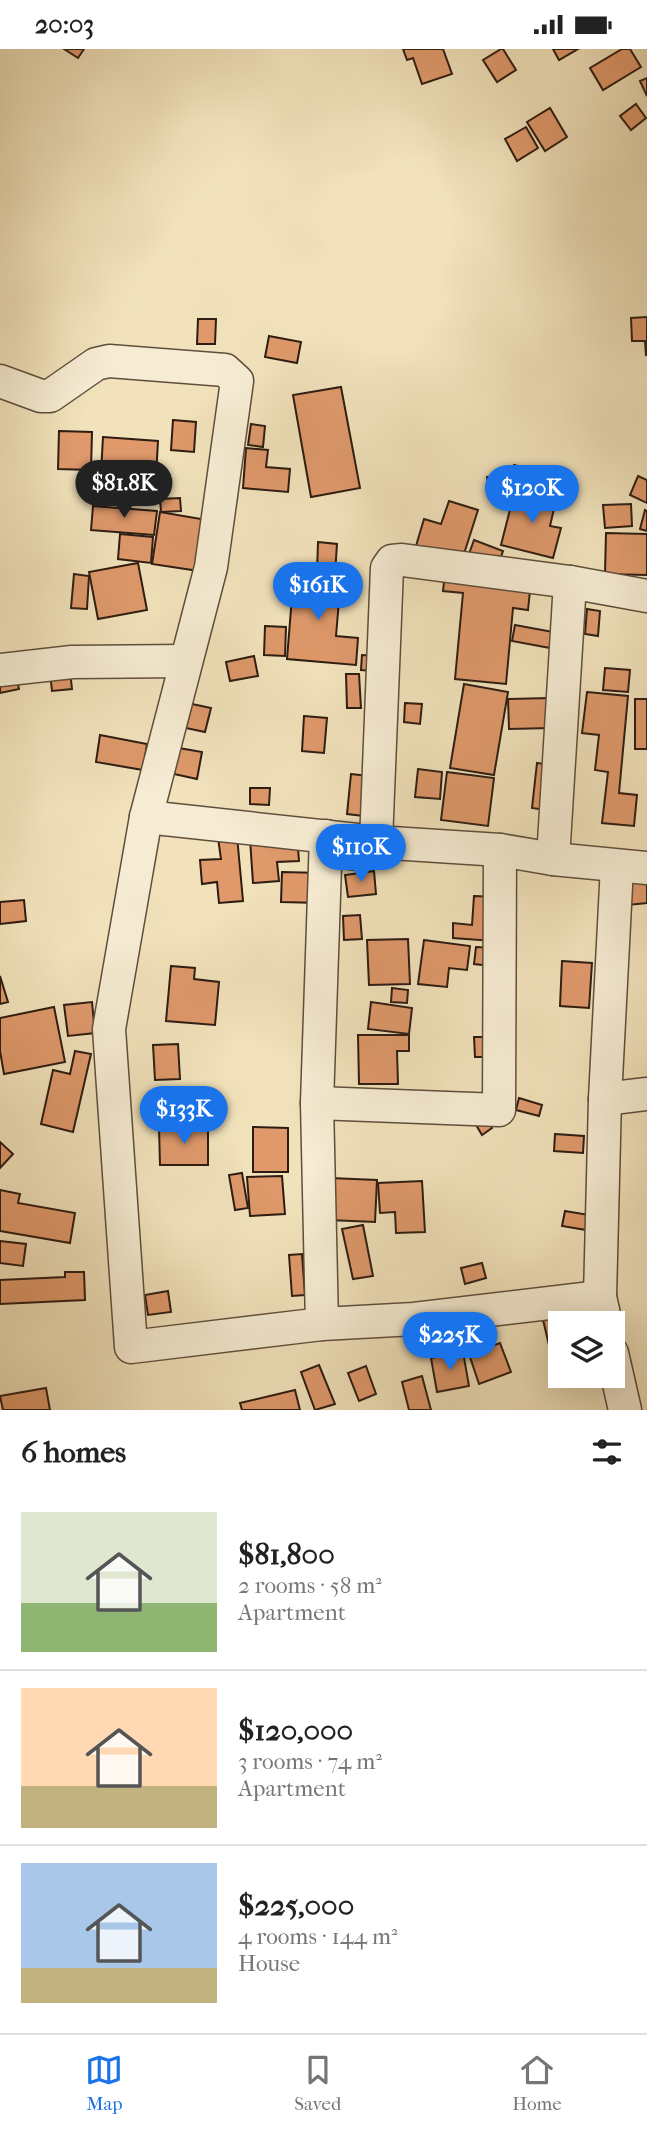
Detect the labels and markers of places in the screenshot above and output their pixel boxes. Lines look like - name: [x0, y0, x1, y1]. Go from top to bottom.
- pin: $81.8K: [67, 461, 181, 520]
- pin: $120K: [483, 465, 581, 525]
- pin: $161K: [269, 563, 367, 622]
- pin: $110K: [312, 825, 410, 884]
- pin: $133K: [135, 1087, 233, 1146]
- pin: $225K: [401, 1313, 499, 1372]

